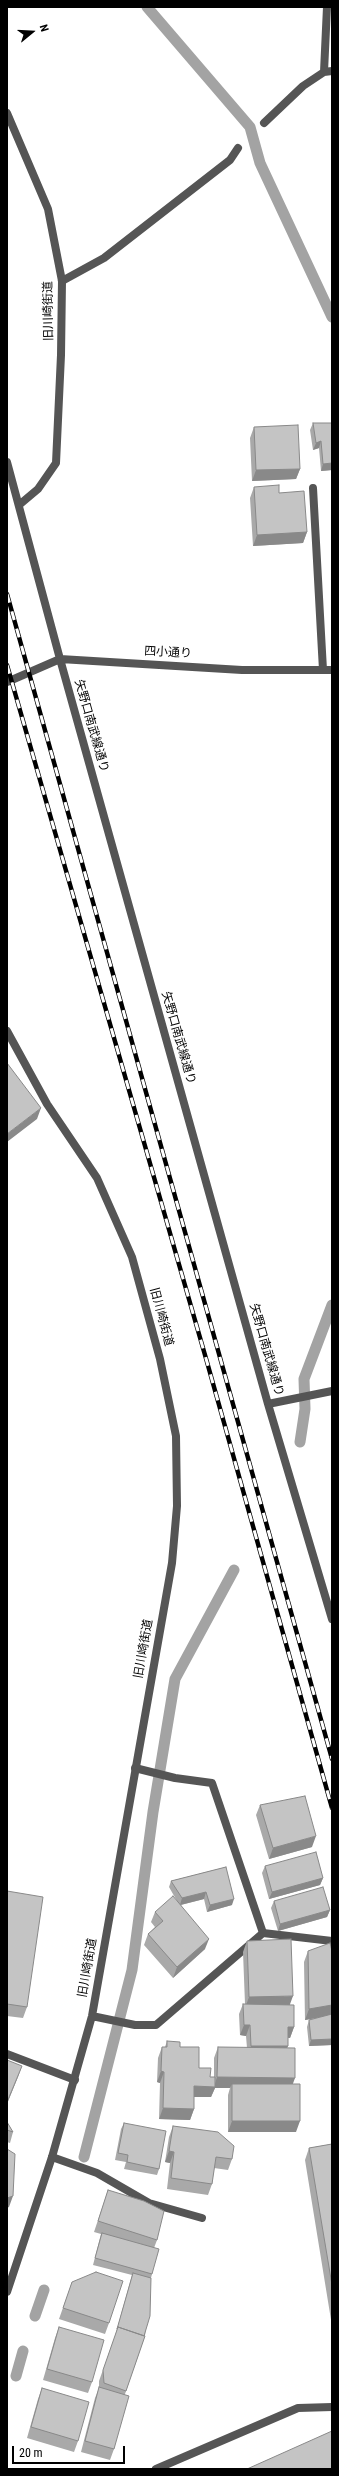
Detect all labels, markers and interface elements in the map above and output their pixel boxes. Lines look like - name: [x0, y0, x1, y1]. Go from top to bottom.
- north arrow: [12, 12, 52, 52]
- text: N: [37, 23, 51, 33]
- street label: 旧川崎街道: [41, 281, 57, 341]
- street label: 四小通り: [144, 645, 192, 661]
- street label: 矢野口南武線通り: [71, 678, 111, 774]
- street label: 矢野口南武線通り: [158, 990, 198, 1086]
- street label: 旧川崎街道: [146, 1286, 176, 1348]
- street label: 矢野口南武線通り: [246, 1302, 286, 1398]
- street label: 旧川崎街道: [132, 1618, 156, 1680]
- street label: 旧川崎街道: [76, 1937, 100, 1999]
- scale bar: [14, 2438, 127, 2464]
- text: 20 m: [19, 2446, 43, 2460]

